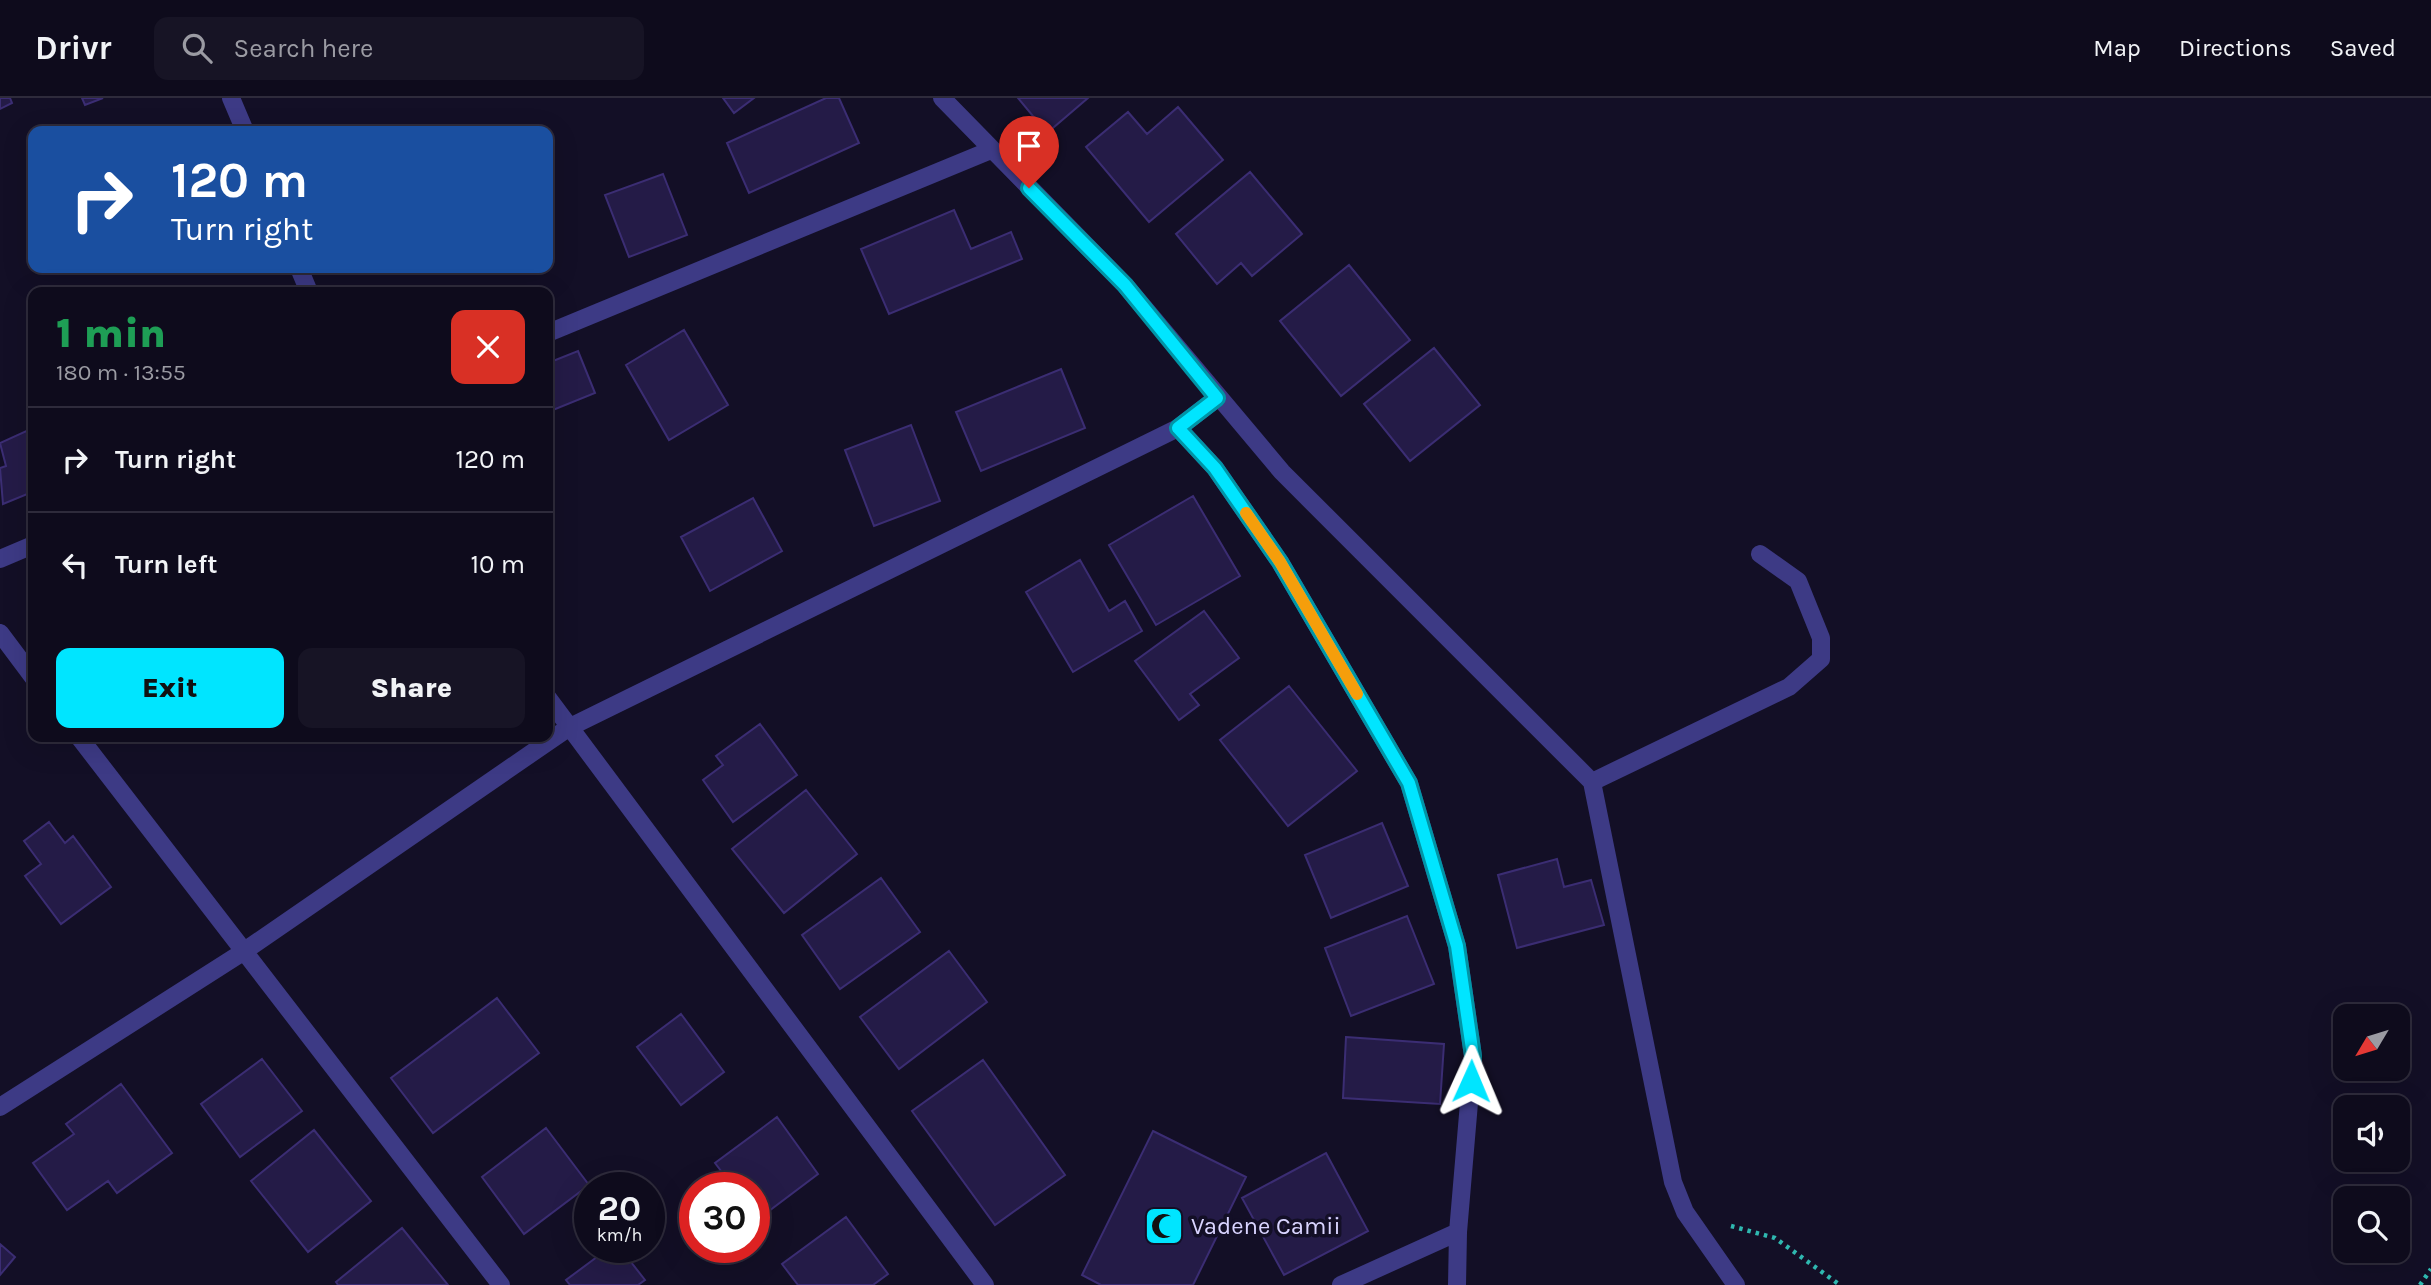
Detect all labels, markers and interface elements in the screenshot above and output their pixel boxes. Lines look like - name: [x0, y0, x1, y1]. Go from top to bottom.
- search box: [154, 17, 644, 80]
- text: Drivr: [35, 29, 112, 67]
- icon: search: [178, 29, 216, 67]
- text: Search here: [234, 33, 373, 64]
- text: Map: [2093, 34, 2141, 62]
- text: Directions: [2179, 34, 2292, 62]
- text: Saved: [2330, 34, 2396, 62]
- pin: [999, 116, 1059, 188]
- icon: arrive: [1010, 127, 1048, 165]
- text: 120 m: [171, 152, 308, 209]
- icon: right: [56, 154, 147, 245]
- text: Turn right: [171, 211, 313, 248]
- text: 1 min: [56, 308, 166, 358]
- button: close: [451, 310, 525, 384]
- text: 180 m · 13:55: [56, 359, 186, 386]
- icon: right: [56, 441, 94, 479]
- text: Turn right: [115, 444, 236, 475]
- text: 120 m: [455, 444, 525, 475]
- icon: left: [56, 546, 94, 584]
- text: Turn left: [115, 549, 217, 580]
- text: 10 m: [470, 549, 525, 580]
- button: Exit: [56, 648, 284, 728]
- button: Share: [298, 648, 525, 728]
- north arrow: [2333, 1004, 2410, 1082]
- map controls: [2333, 1004, 2410, 1263]
- position arrow: [1434, 1044, 1508, 1118]
- button: sound: [2333, 1095, 2410, 1172]
- speed limit sign: 30: [679, 1172, 770, 1263]
- button: search: [2333, 1186, 2410, 1263]
- text: 20: [598, 1188, 641, 1229]
- mosque icon: Vadene Camii: [1143, 1205, 1185, 1247]
- place label: Vadene Camii: [1191, 1212, 1341, 1240]
- text: km/h: [597, 1224, 642, 1246]

